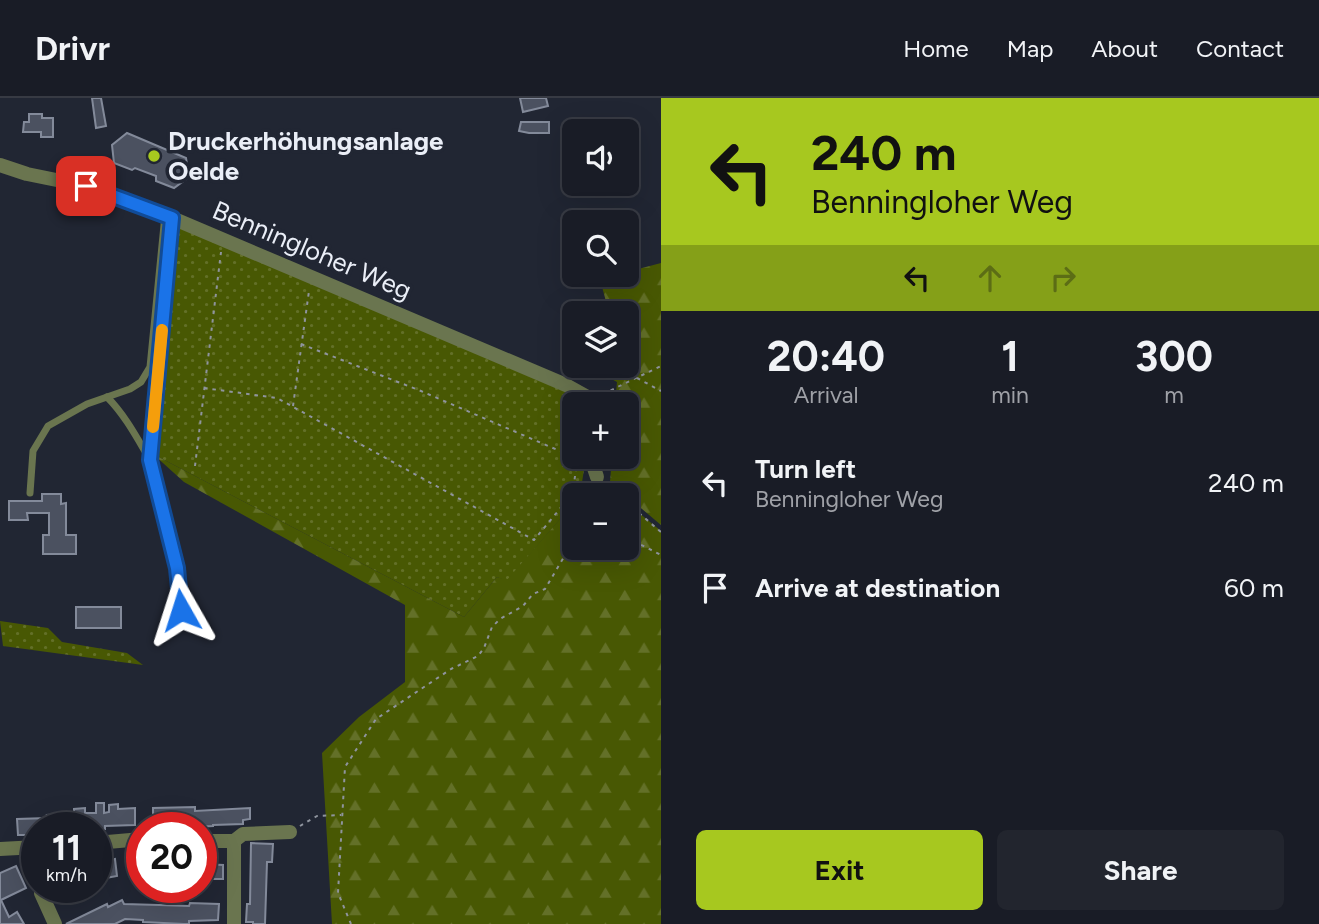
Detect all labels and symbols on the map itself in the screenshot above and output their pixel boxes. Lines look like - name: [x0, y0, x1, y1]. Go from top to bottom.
- place label: Druckerhöhungsanlage Oelde: [168, 125, 444, 187]
- marker: Druckerhöhungsanlage Oelde: [146, 148, 162, 164]
- pin: [56, 156, 116, 216]
- street label: Benningloher Weg: [208, 194, 416, 306]
- position arrow: [144, 573, 218, 647]
- speed limit sign: 20: [126, 812, 217, 903]

